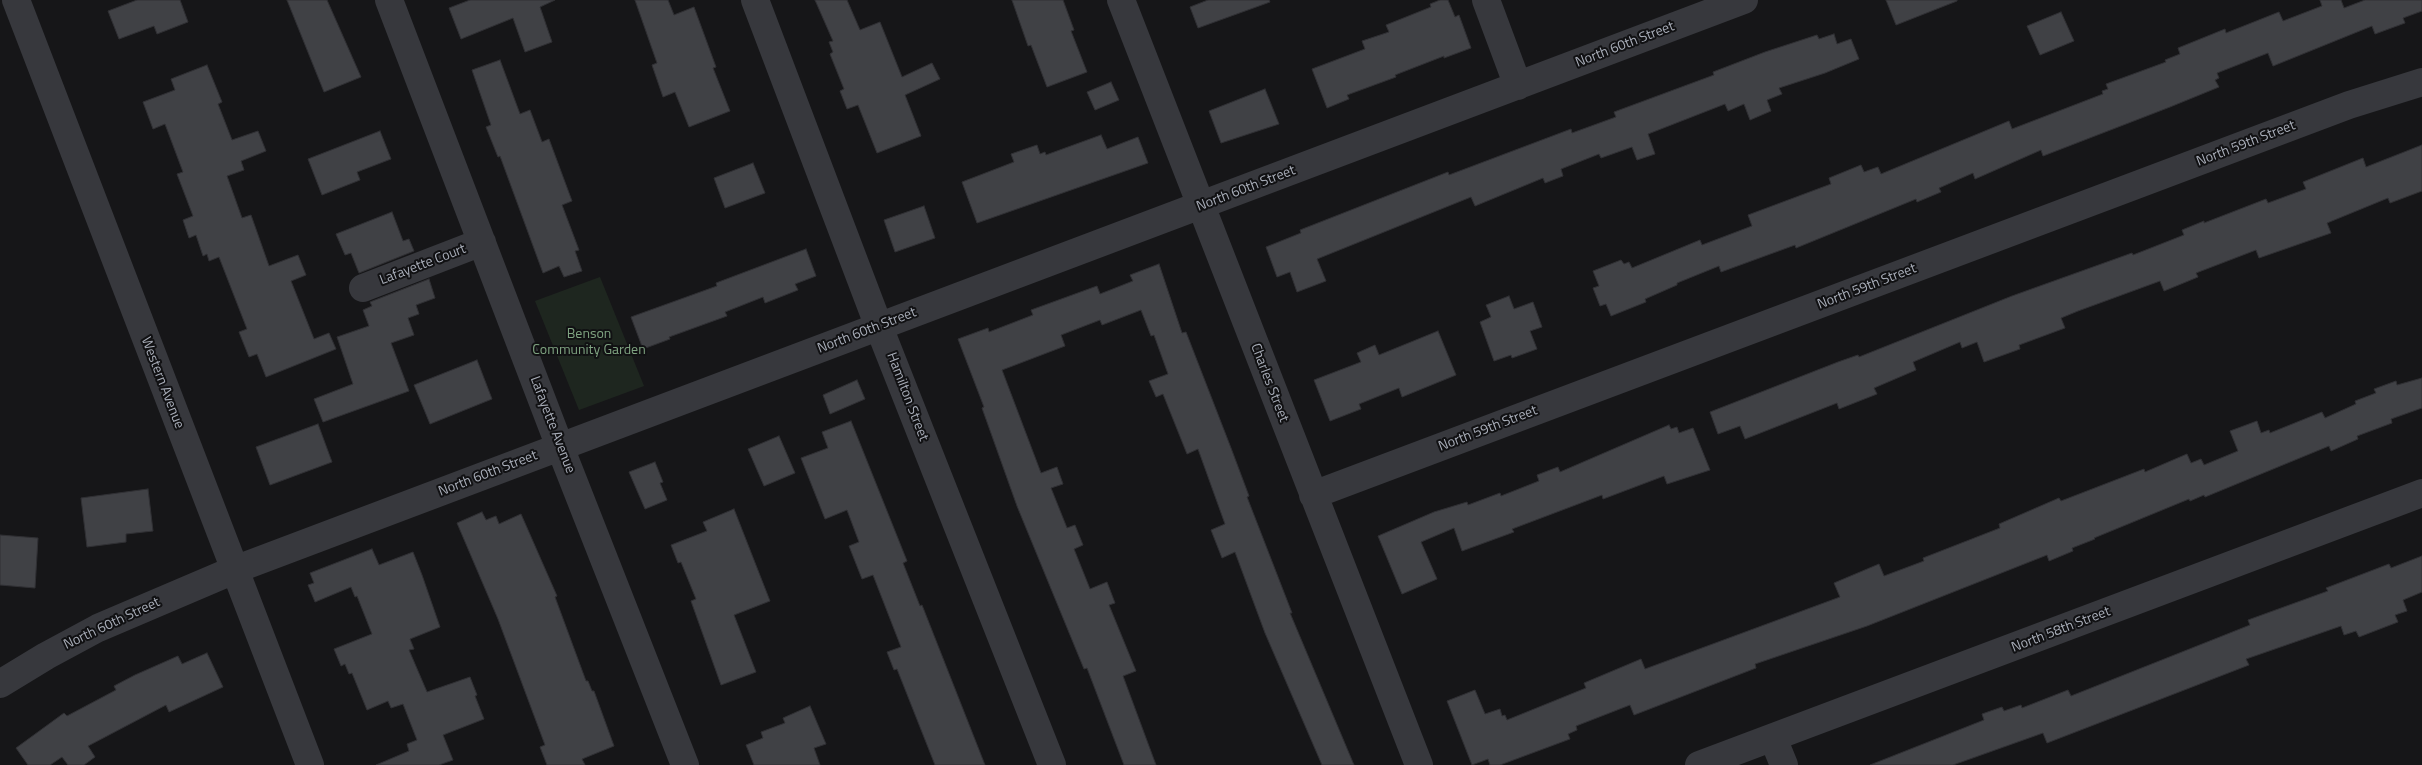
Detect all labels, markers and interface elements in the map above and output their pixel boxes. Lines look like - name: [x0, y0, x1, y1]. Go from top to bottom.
- street label: North 60th Street: [1573, 18, 1677, 72]
- street label: North 59th Street: [2194, 117, 2298, 171]
- street label: North 60th Street: [1194, 162, 1298, 216]
- street label: Lafayette Court: [378, 241, 468, 289]
- street label: North 59th Street: [1815, 260, 1919, 314]
- street label: North 60th Street: [815, 304, 919, 358]
- park label: Benson Community Garden: [532, 327, 646, 360]
- street label: Western Avenue: [137, 335, 187, 431]
- street label: Charles Street: [1246, 341, 1292, 425]
- street label: Hamilton Street: [882, 350, 932, 444]
- street label: Lafayette Avenue: [526, 374, 578, 476]
- street label: North 59th Street: [1436, 402, 1540, 456]
- street label: North 60th Street: [436, 447, 540, 501]
- street label: North 60th Street: [61, 594, 163, 654]
- street label: North 58th Street: [2009, 603, 2113, 657]

